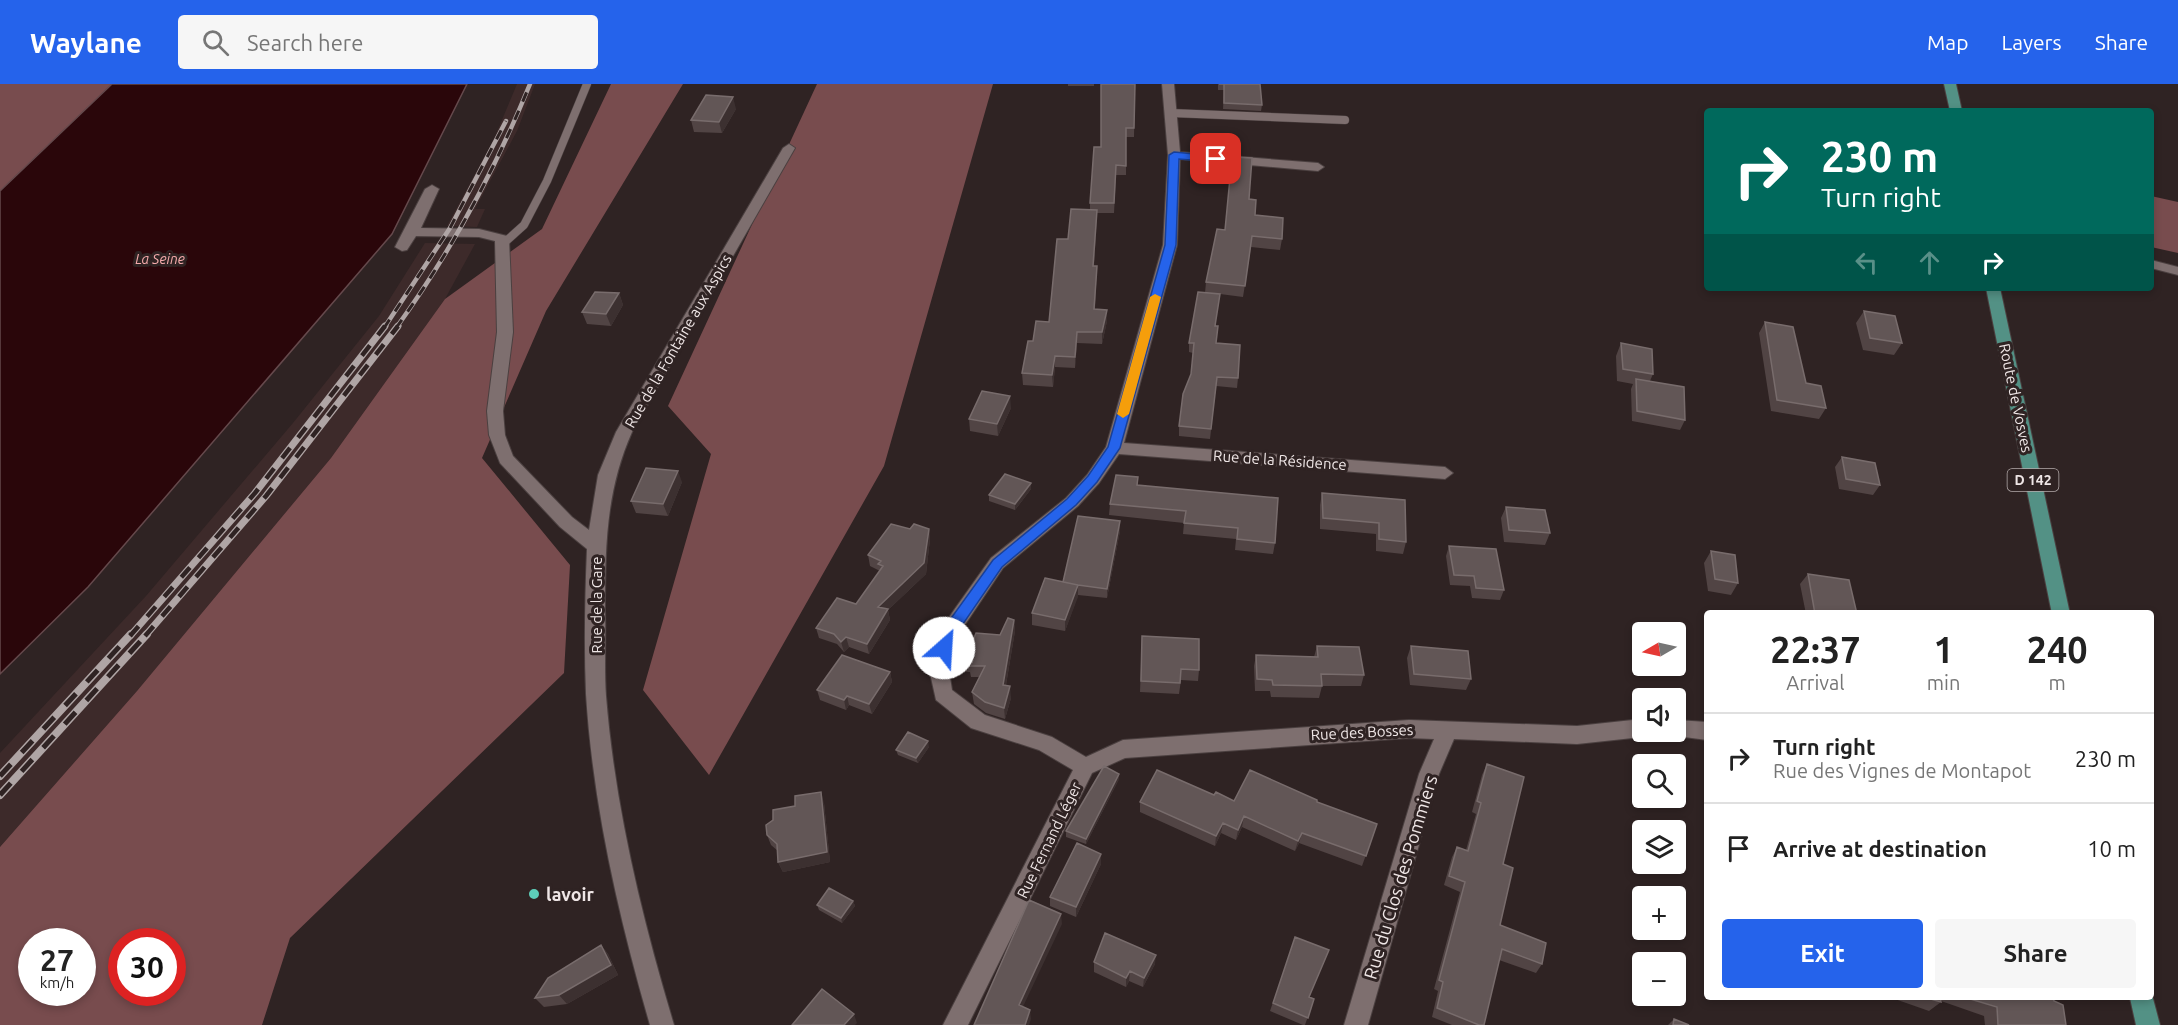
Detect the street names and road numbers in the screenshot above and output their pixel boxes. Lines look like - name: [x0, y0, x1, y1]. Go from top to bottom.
- street label: Rue de la Fontaine aux Aspics: [621, 251, 735, 431]
- street label: Route de Vosves: [1996, 342, 2036, 454]
- street label: Rue de la Résidence: [1213, 447, 1347, 473]
- road number: D 142: [2008, 469, 2058, 491]
- street label: Rue de la Gare: [588, 557, 605, 653]
- street label: Rue des Bosses: [1310, 721, 1414, 743]
- street label: Rue du Clos des Pommiers: [1359, 772, 1441, 981]
- street label: Rue Fernand Léger: [1014, 779, 1085, 901]

